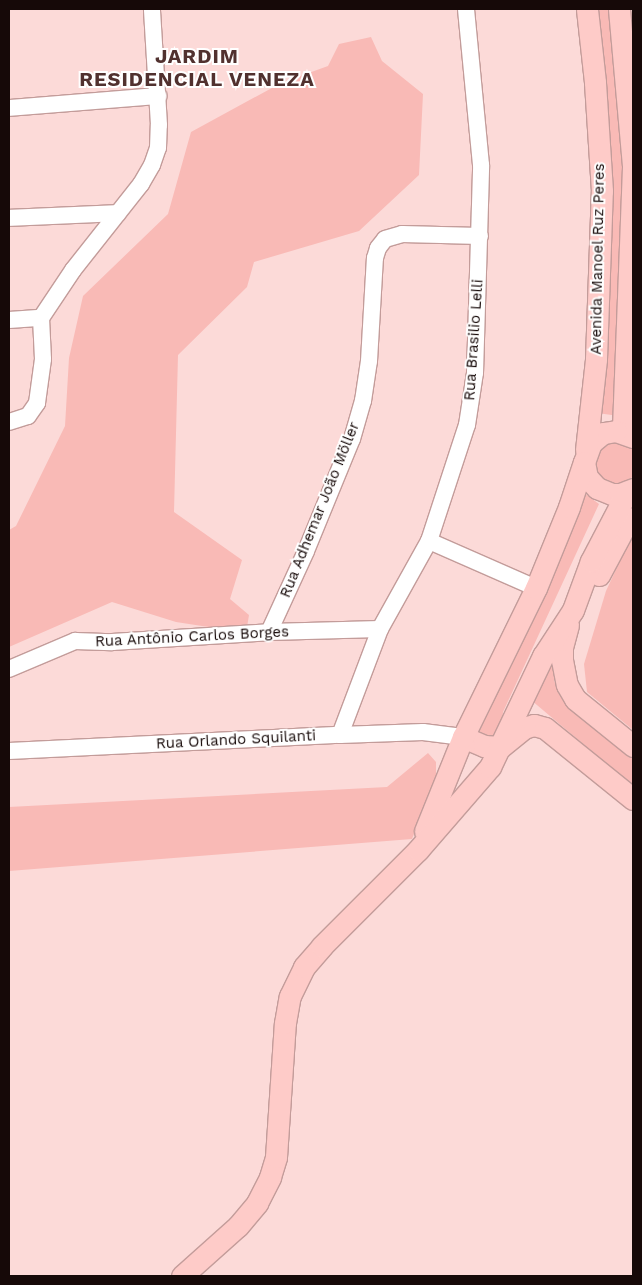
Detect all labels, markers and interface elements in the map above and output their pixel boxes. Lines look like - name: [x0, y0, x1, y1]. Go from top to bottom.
- district label: JARDIM RESIDENCIAL VENEZA: [76, 44, 318, 91]
- street label: Avenida Manoel Ruz Peres: [587, 163, 609, 355]
- street label: Rua Brasilio Lelli: [461, 279, 487, 401]
- street label: Rua Adhemar João Möller: [276, 419, 364, 601]
- street label: Rua Antônio Carlos Borges: [94, 623, 290, 651]
- street label: Rua Orlando Squilanti: [155, 727, 317, 753]

